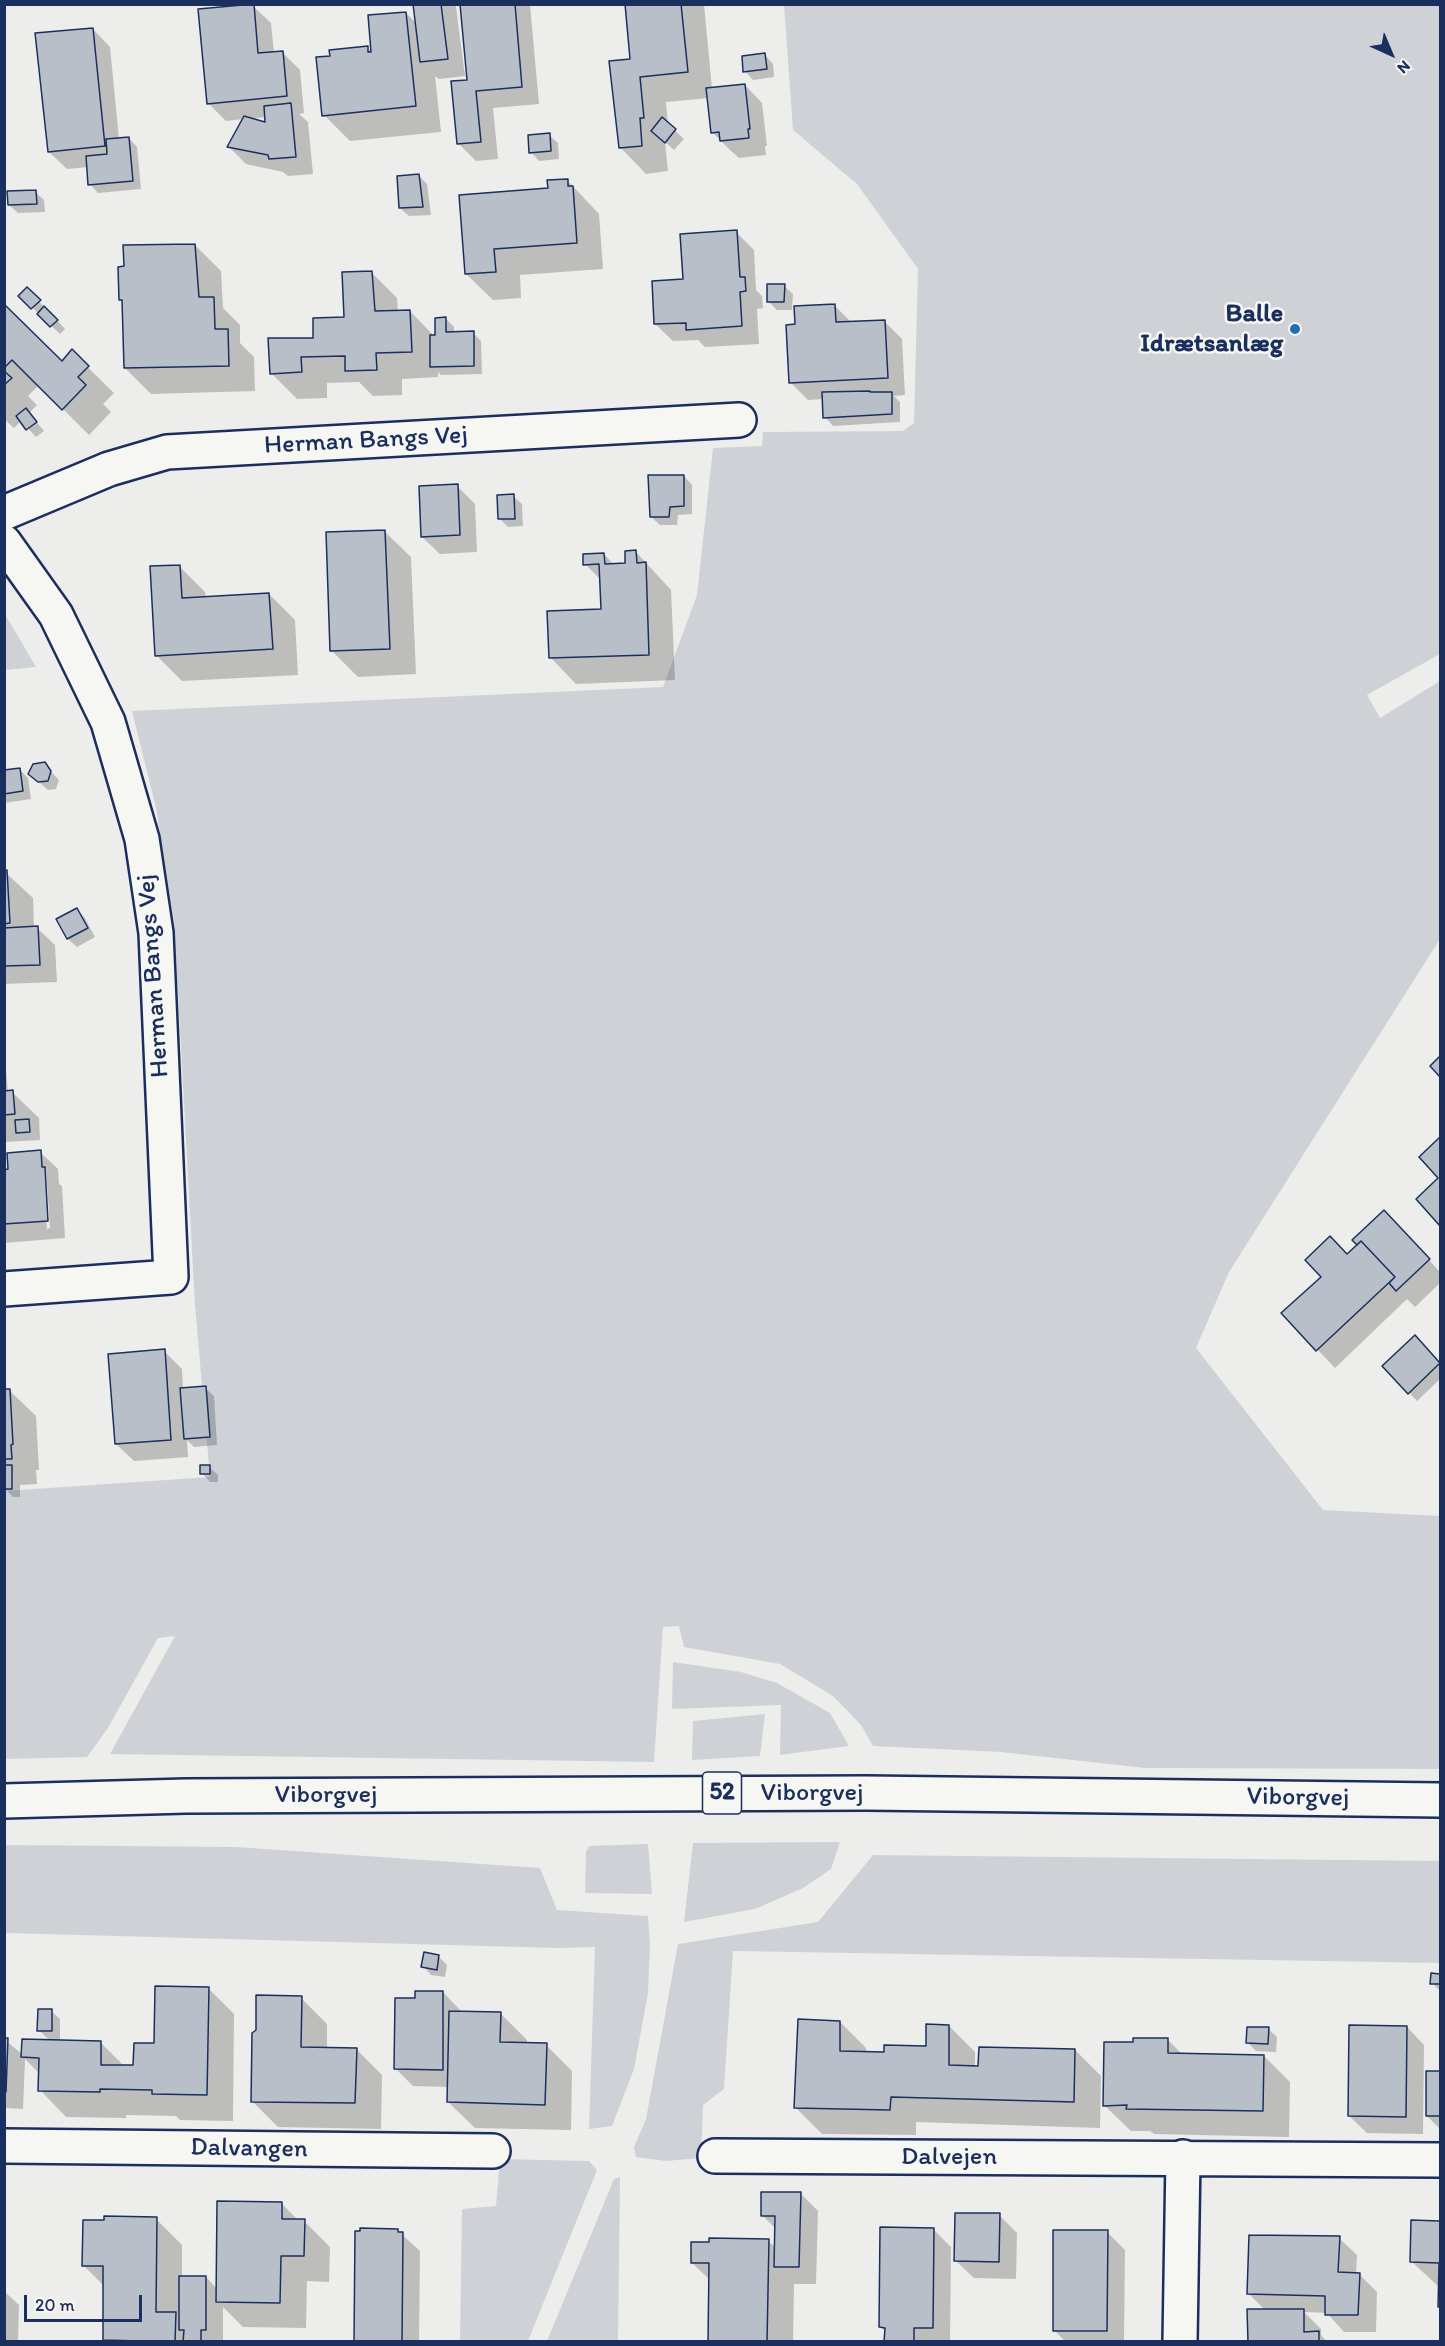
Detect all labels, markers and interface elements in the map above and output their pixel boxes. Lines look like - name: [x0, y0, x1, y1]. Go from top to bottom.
- north arrow: [1361, 24, 1421, 84]
- text: N: [1393, 57, 1414, 78]
- place label: Balle Idrætsanlæg: [1140, 298, 1283, 360]
- marker: Balle Idrætsanlæg: [1288, 322, 1302, 336]
- street label: Herman Bangs Vej: [263, 420, 469, 462]
- street label: Herman Bangs Vej: [131, 873, 177, 1079]
- road number: 52: [702, 1772, 742, 1814]
- street label: Viborgvej: [761, 1777, 863, 1809]
- street label: Viborgvej: [275, 1779, 377, 1811]
- street label: Viborgvej: [1246, 1782, 1350, 1814]
- street label: Dalvangen: [190, 2132, 308, 2166]
- street label: Dalvejen: [901, 2141, 997, 2173]
- scale bar: [27, 2283, 146, 2321]
- text: 20 m: [35, 2294, 75, 2316]

